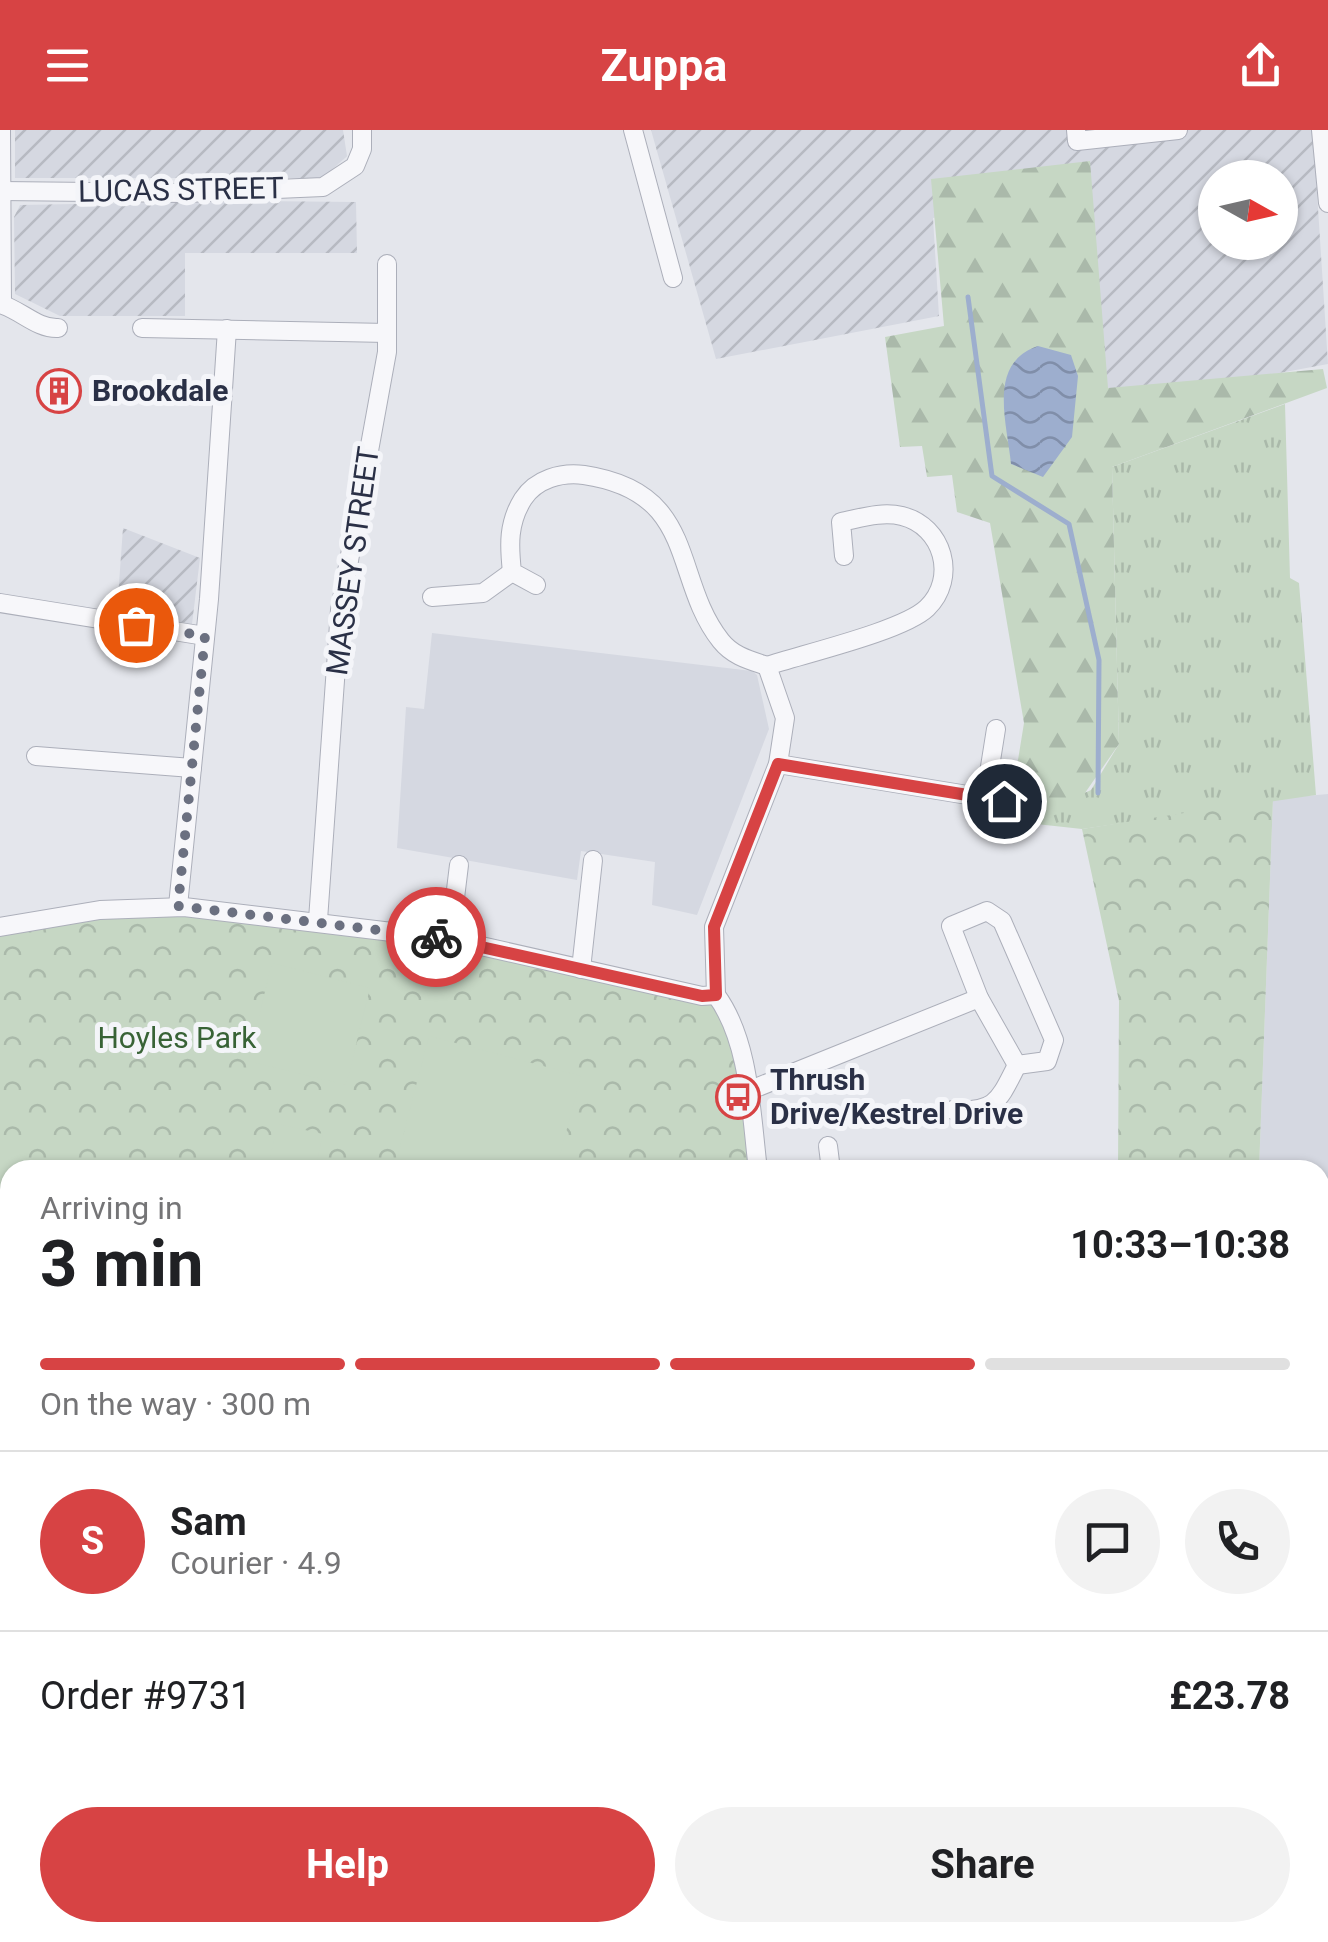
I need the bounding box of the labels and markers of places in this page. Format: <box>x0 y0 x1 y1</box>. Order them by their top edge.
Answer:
building icon: Brookdale <box>36 368 82 414</box>
place label: Brookdale <box>92 373 228 408</box>
pin <box>94 583 179 668</box>
pin <box>962 759 1047 844</box>
place label: Thrush Drive/Kestrel Drive <box>770 1062 1023 1131</box>
bus stop icon: Thrush Drive/Kestrel Drive <box>715 1074 761 1120</box>

